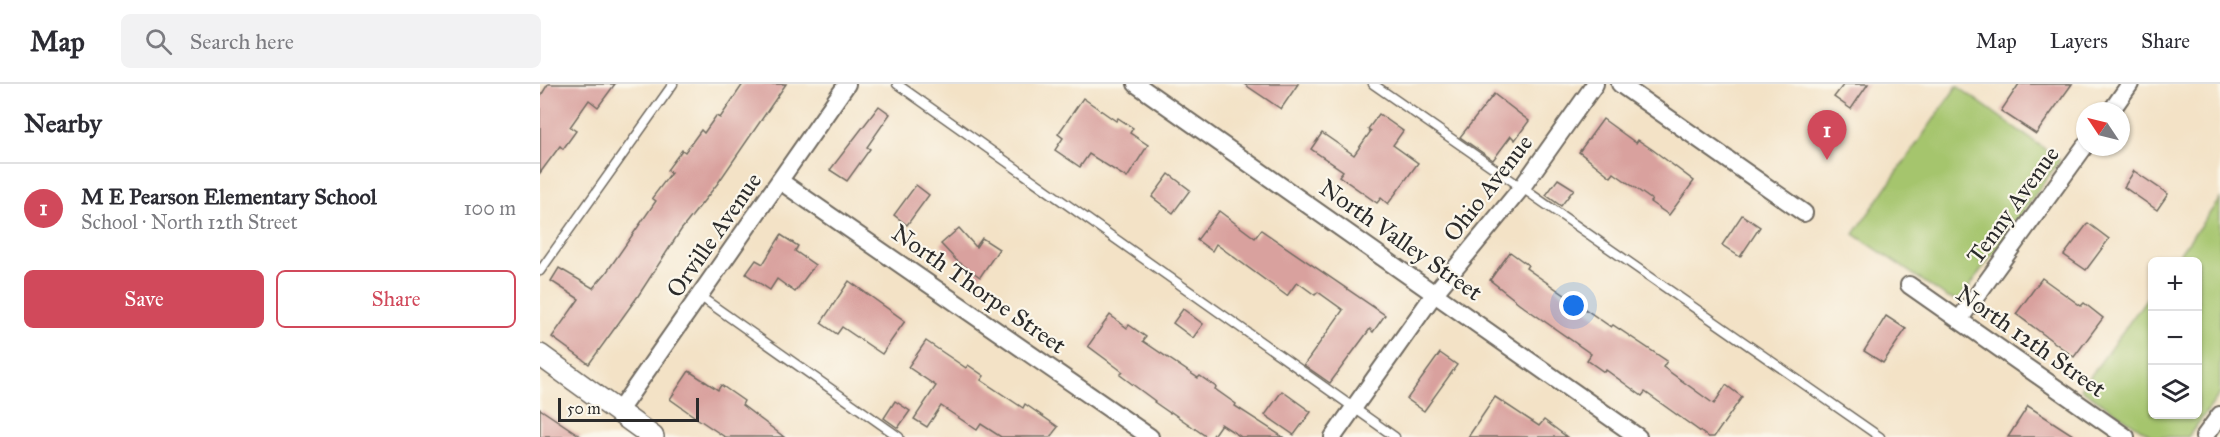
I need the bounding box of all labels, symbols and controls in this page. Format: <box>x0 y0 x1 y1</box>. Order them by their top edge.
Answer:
search box <box>121 14 541 68</box>
text: Map <box>30 24 85 59</box>
icon: search <box>142 25 175 58</box>
text: Search here <box>190 28 294 55</box>
text: Map <box>1976 28 2017 54</box>
text: Layers <box>2050 28 2108 54</box>
text: Share <box>2141 28 2190 54</box>
north arrow <box>2076 102 2130 156</box>
text: Nearby <box>24 107 102 139</box>
pin: 1 <box>1808 110 1846 160</box>
street label: Ohio Avenue <box>1437 129 1539 247</box>
street label: Tenny Avenue <box>1960 140 2066 270</box>
street label: Orville Avenue <box>660 167 768 303</box>
street label: North Valley Street <box>1314 173 1489 308</box>
text: M E Pearson Elementary School <box>81 183 377 210</box>
text: 1 <box>40 196 47 220</box>
text: 100 m <box>464 196 516 220</box>
text: School · North 12th Street <box>81 210 297 234</box>
street label: North Thorpe Street <box>886 218 1072 361</box>
map controls <box>2148 257 2202 419</box>
button: + <box>2148 257 2202 311</box>
button: Save <box>24 270 264 328</box>
button: Share <box>276 270 516 328</box>
street label: North 12th Street <box>1950 278 2112 404</box>
your location <box>1559 291 1588 320</box>
button: − <box>2148 311 2202 365</box>
button: layers <box>2148 365 2202 419</box>
scale bar <box>558 395 699 422</box>
text: 50 m <box>567 399 601 418</box>

